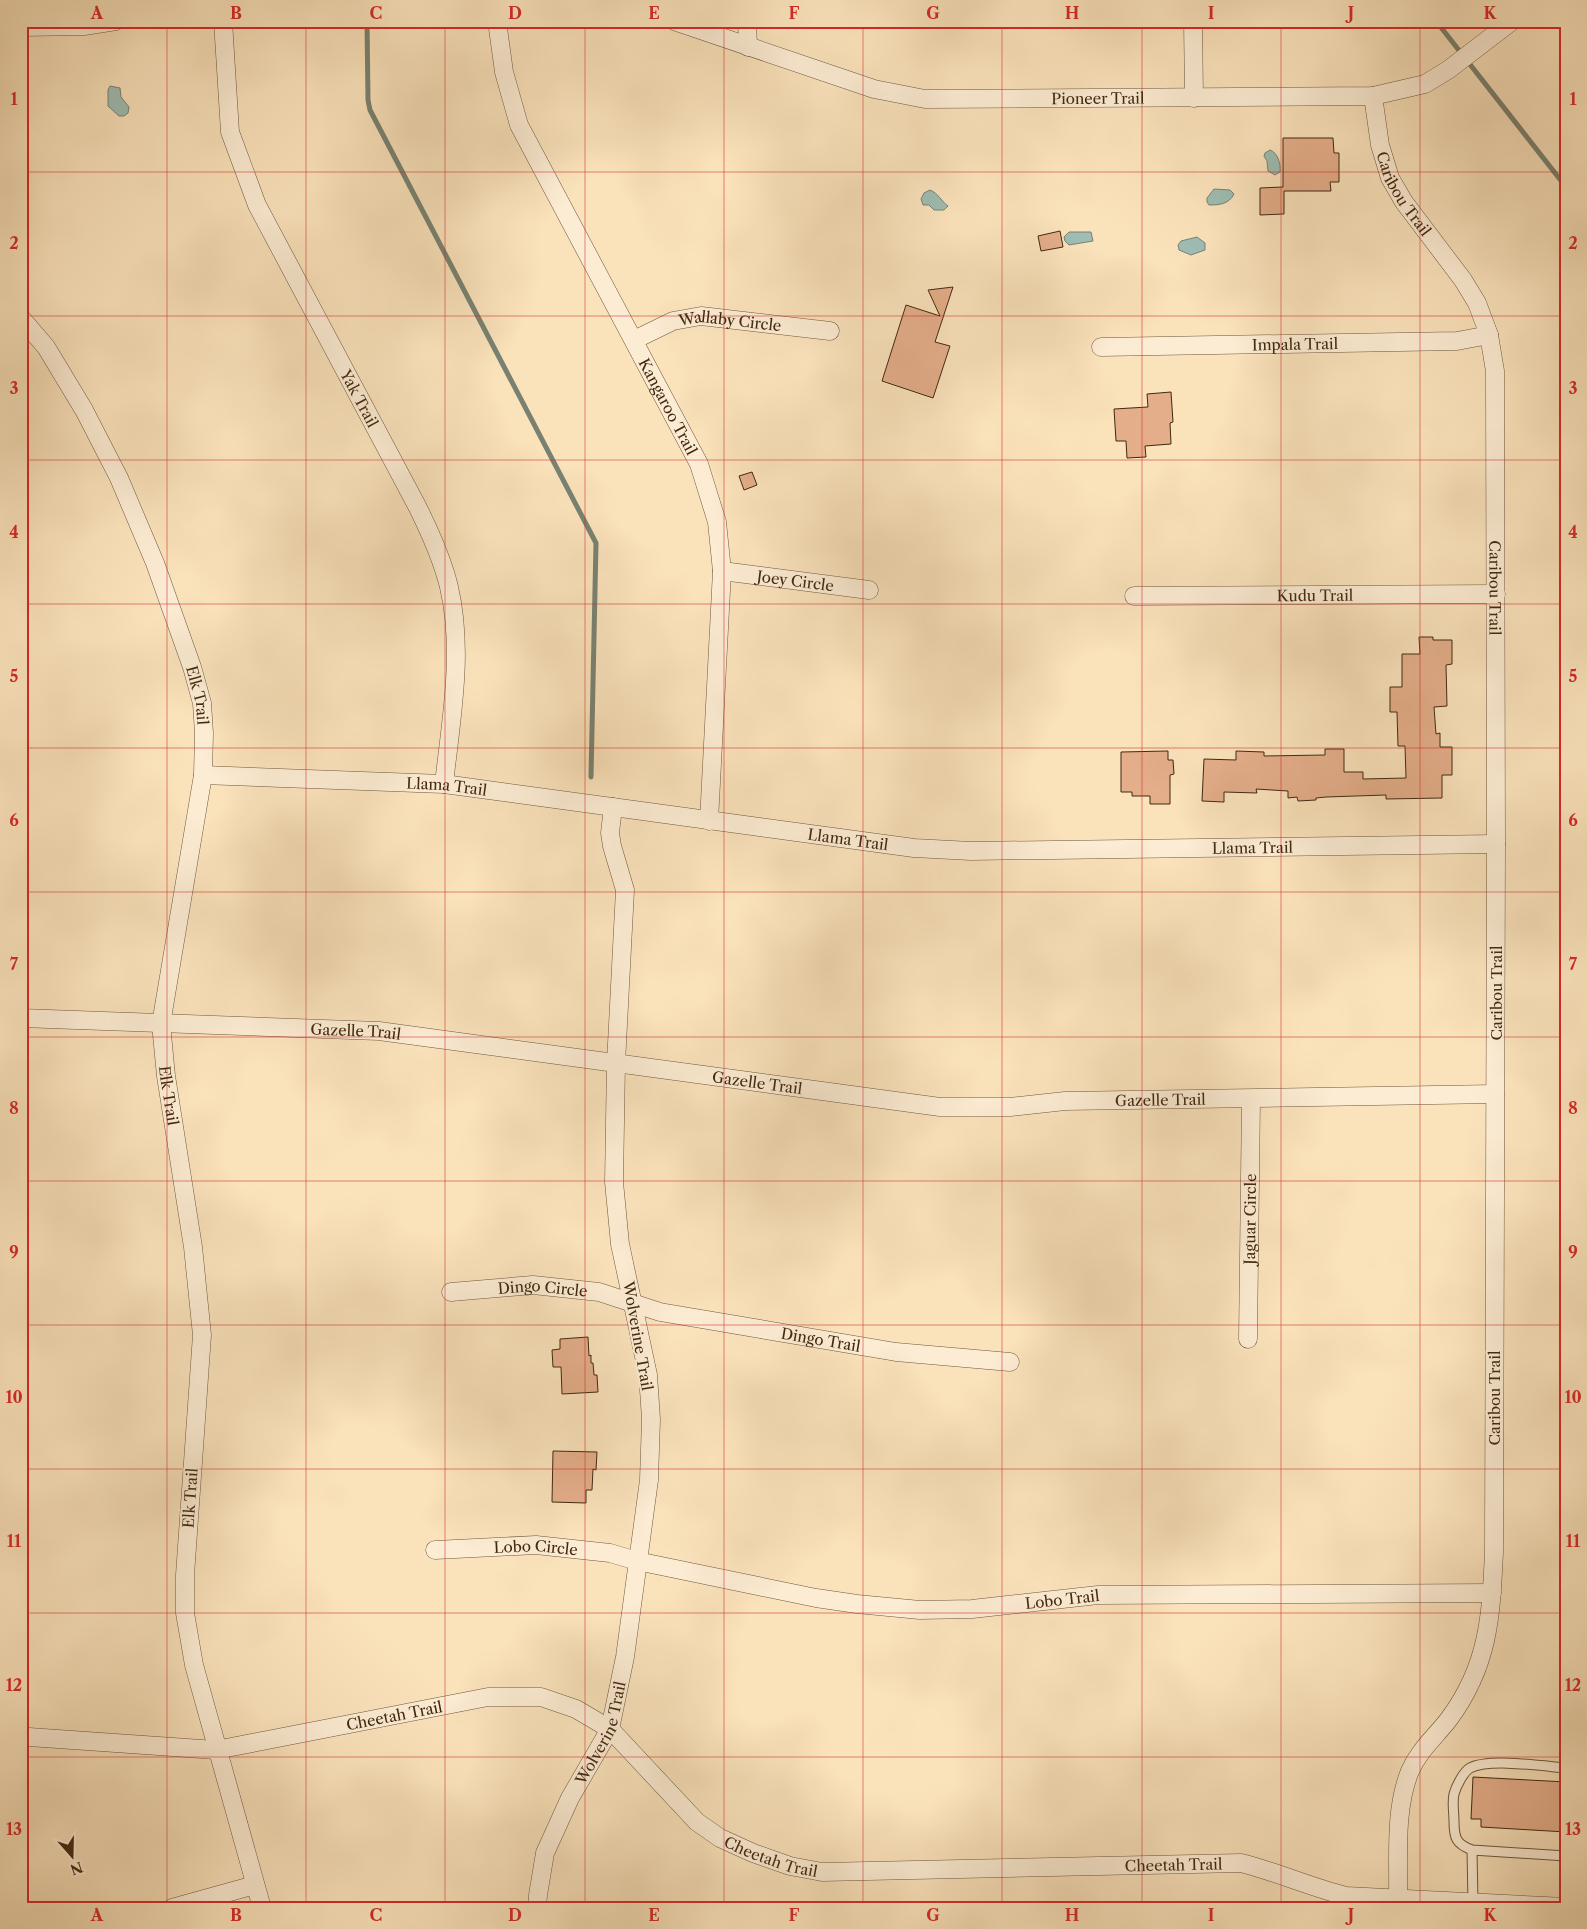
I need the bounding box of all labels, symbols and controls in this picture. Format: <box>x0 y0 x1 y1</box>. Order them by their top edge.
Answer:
text: A <box>90 3 104 23</box>
text: B <box>230 3 242 23</box>
text: C <box>370 3 382 23</box>
text: D <box>508 3 522 23</box>
text: E <box>648 3 660 23</box>
text: F <box>789 3 800 23</box>
text: G <box>926 3 940 23</box>
text: H <box>1065 3 1079 23</box>
text: I <box>1208 3 1215 23</box>
text: J <box>1345 3 1354 23</box>
text: K <box>1484 3 1498 23</box>
street label: Pioneer Trail <box>1051 88 1145 108</box>
text: 1 <box>10 89 18 109</box>
text: 1 <box>1569 89 1577 109</box>
street label: Caribou Trail <box>1373 149 1436 240</box>
text: 2 <box>9 233 19 253</box>
text: 2 <box>1568 233 1578 253</box>
street label: Wallaby Circle <box>676 307 782 335</box>
street label: Impala Trail <box>1252 333 1339 354</box>
street label: Kangaroo Trail <box>635 355 702 458</box>
street label: Yak Trail <box>336 365 383 431</box>
text: 3 <box>9 378 19 398</box>
text: 3 <box>1568 378 1578 398</box>
text: 4 <box>9 522 19 542</box>
text: 4 <box>1568 522 1578 542</box>
street label: Caribou Trail <box>1486 540 1505 636</box>
street label: Joey Circle <box>754 566 835 595</box>
street label: Kudu Trail <box>1277 585 1354 605</box>
street label: Elk Trail <box>183 663 213 726</box>
text: 5 <box>10 666 19 686</box>
text: 5 <box>1569 666 1578 686</box>
street label: Llama Trail <box>406 773 489 799</box>
text: 6 <box>9 810 19 830</box>
text: 6 <box>1568 810 1578 830</box>
street label: Llama Trail <box>807 824 890 854</box>
street label: Llama Trail <box>1212 837 1294 857</box>
street label: Caribou Trail <box>1487 945 1506 1040</box>
text: 7 <box>10 954 19 974</box>
text: 7 <box>1569 954 1578 974</box>
street label: Gazelle Trail <box>310 1019 403 1043</box>
street label: Elk Trail <box>156 1065 183 1127</box>
street label: Gazelle Trail <box>711 1067 804 1098</box>
street label: Gazelle Trail <box>1115 1089 1206 1110</box>
text: 8 <box>9 1098 19 1118</box>
text: 8 <box>1568 1098 1578 1118</box>
street label: Jaguar Circle <box>1239 1173 1260 1267</box>
text: 9 <box>9 1242 19 1262</box>
text: 9 <box>1568 1242 1578 1262</box>
street label: Dingo Circle <box>497 1275 589 1300</box>
street label: Wolverine Trail <box>619 1279 657 1393</box>
street label: Dingo Trail <box>780 1323 863 1355</box>
street label: Caribou Trail <box>1485 1350 1504 1445</box>
text: 10 <box>5 1387 23 1407</box>
text: 10 <box>1564 1387 1582 1407</box>
street label: Elk Trail <box>178 1467 202 1529</box>
text: 11 <box>7 1531 22 1551</box>
text: 11 <box>1566 1531 1581 1551</box>
street label: Lobo Circle <box>493 1535 579 1559</box>
street label: Lobo Trail <box>1024 1585 1101 1613</box>
text: 12 <box>6 1675 22 1695</box>
text: 12 <box>1565 1675 1581 1695</box>
street label: Wolverine Trail <box>570 1679 629 1788</box>
street label: Cheetah Trail <box>344 1697 444 1734</box>
text: 13 <box>6 1819 22 1839</box>
text: 13 <box>1565 1819 1581 1839</box>
north arrow <box>48 1832 98 1882</box>
street label: Cheetah Trail <box>721 1832 820 1881</box>
street label: Cheetah Trail <box>1125 1854 1223 1875</box>
text: N <box>68 1858 85 1879</box>
text: A <box>90 1905 104 1925</box>
text: B <box>230 1905 242 1925</box>
text: C <box>370 1905 382 1925</box>
text: D <box>508 1905 522 1925</box>
text: E <box>648 1905 660 1925</box>
text: F <box>789 1905 800 1925</box>
text: G <box>926 1905 940 1925</box>
text: H <box>1065 1905 1079 1925</box>
text: I <box>1208 1905 1215 1925</box>
text: J <box>1345 1905 1354 1925</box>
text: K <box>1484 1905 1498 1925</box>

